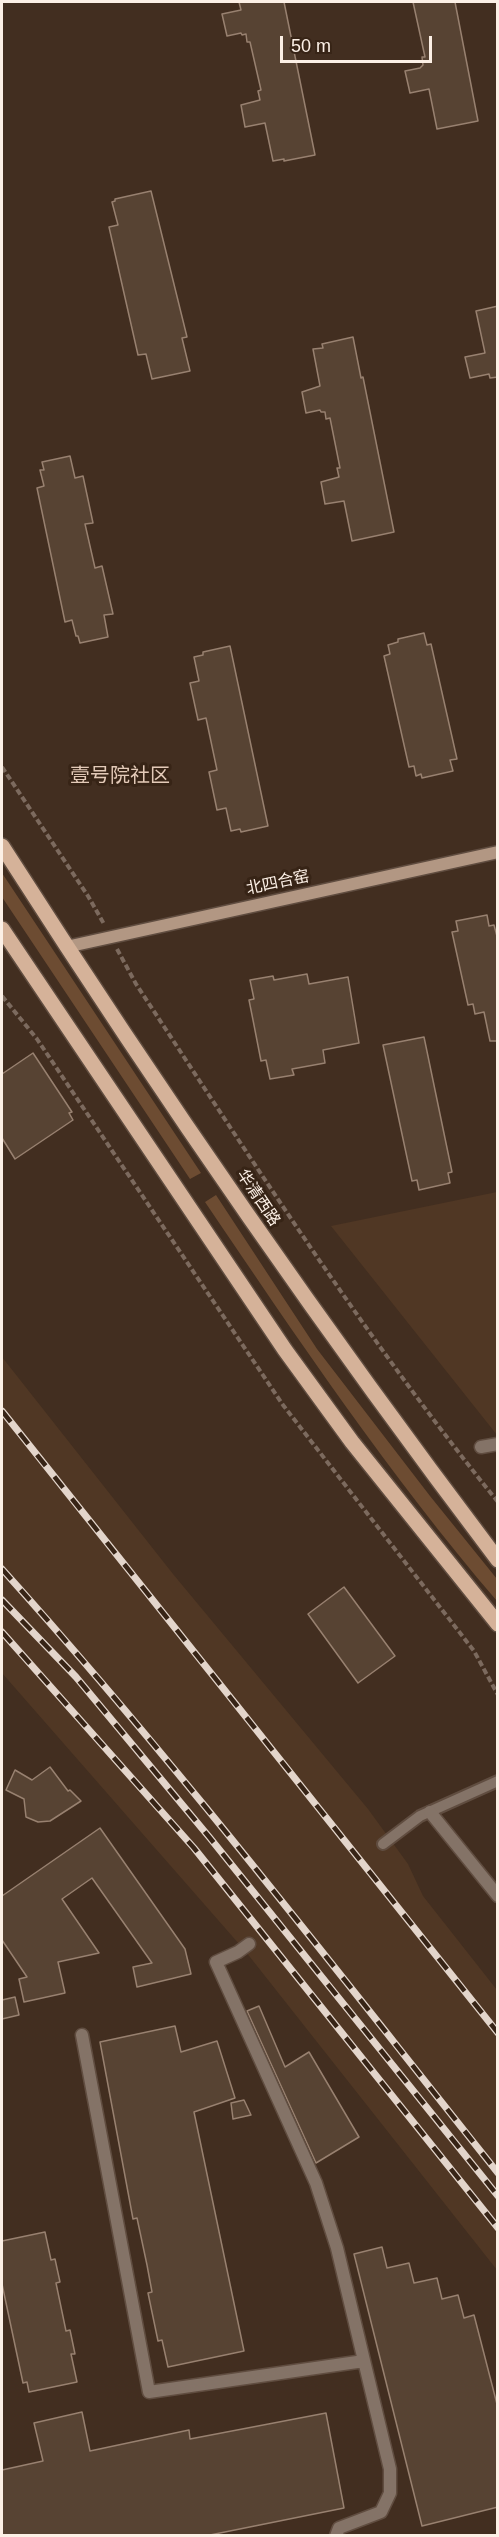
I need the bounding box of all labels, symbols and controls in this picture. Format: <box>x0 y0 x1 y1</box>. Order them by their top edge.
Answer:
scale bar <box>283 24 434 62</box>
text: 50 m <box>291 36 331 56</box>
district label: 壹号院社区 <box>70 764 170 788</box>
street label: 北四合窑 <box>245 867 311 899</box>
street label: 华清西路 <box>232 1166 284 1230</box>

